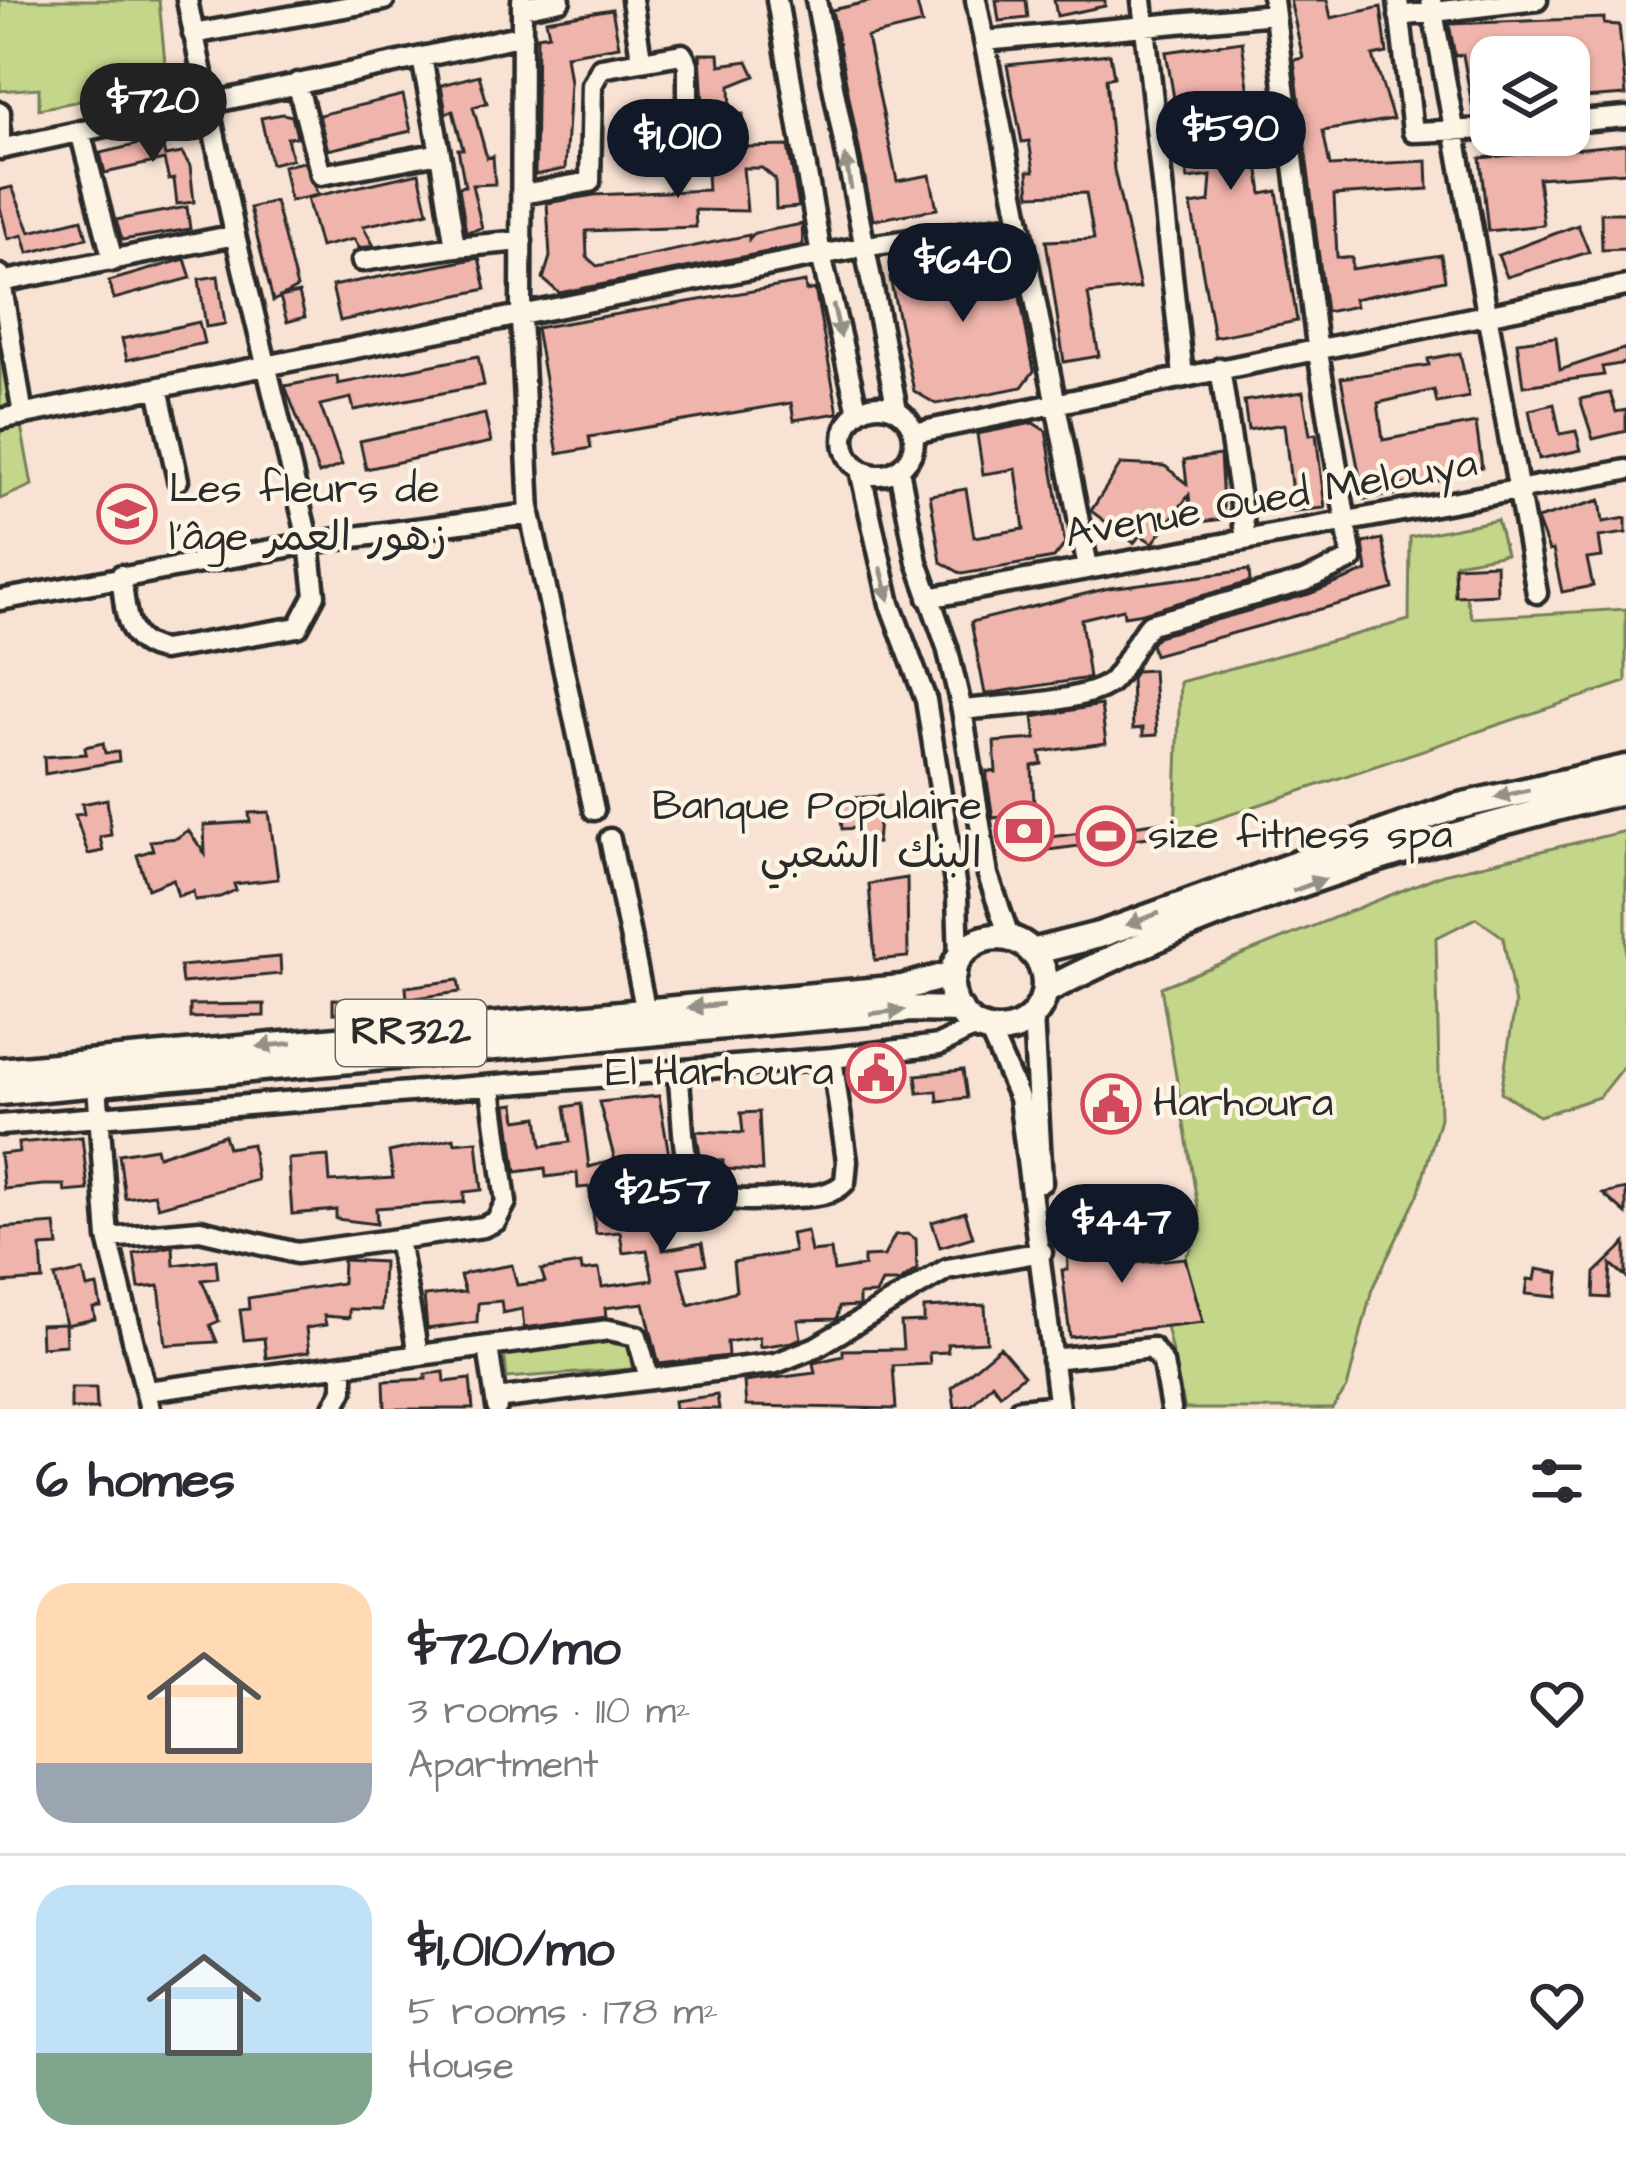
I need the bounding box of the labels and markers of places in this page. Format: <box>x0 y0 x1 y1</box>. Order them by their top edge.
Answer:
pin: $720 <box>82 63 224 165</box>
pin: $590 <box>1160 91 1302 193</box>
pin: $1,010 <box>580 99 776 201</box>
pin: $640 <box>892 223 1034 325</box>
place label: Les fleurs de l'âge زهور العمر <box>169 461 447 567</box>
school or university icon: Les fleurs de l'âge زهور العمر <box>96 483 158 545</box>
place label: Banque Populaire البنك الشعبي <box>652 778 982 889</box>
bank icon: Banque Populaire البنك الشعبي <box>993 800 1055 862</box>
sports icon: size fitness spa <box>1075 805 1137 867</box>
place label: size fitness spa <box>1148 807 1453 865</box>
public building icon: El Harhoura <box>845 1042 907 1104</box>
place label: El Harhoura <box>605 1044 834 1102</box>
public building icon: Harhoura <box>1080 1073 1142 1135</box>
place label: Harhoura <box>1153 1075 1333 1133</box>
pin: $257 <box>592 1154 734 1256</box>
pin: $447 <box>1051 1184 1193 1286</box>

